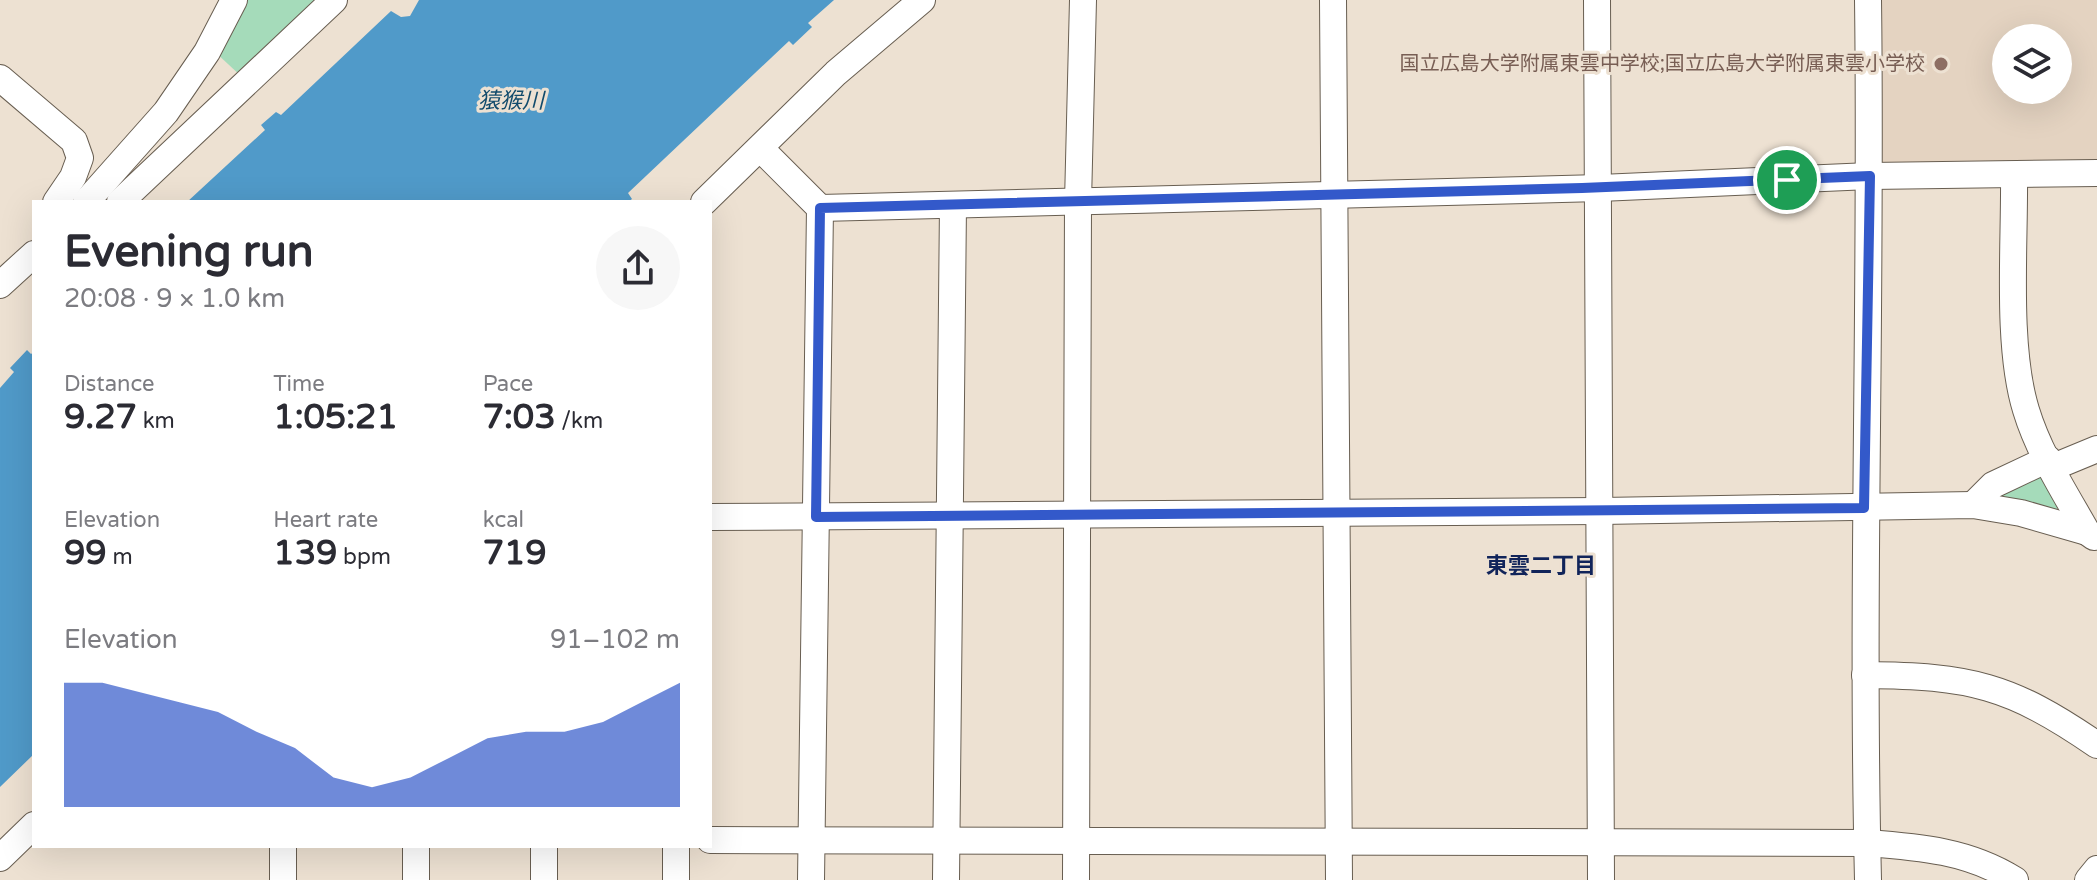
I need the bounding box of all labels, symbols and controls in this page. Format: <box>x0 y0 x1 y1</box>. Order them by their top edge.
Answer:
map controls <box>1992 24 2072 104</box>
button: layers <box>1992 24 2072 104</box>
place label: 国立広島大学附属東雲中学校;国立広島大学附属東雲小学校 <box>1400 52 1925 76</box>
marker: 国立広島大学附属東雲中学校;国立広島大学附属東雲小学校 <box>1932 55 1950 73</box>
water label: 猿猴川 <box>478 88 546 114</box>
pin <box>1753 146 1821 214</box>
icon: arrive <box>1765 158 1809 202</box>
text: Evening run <box>64 226 313 279</box>
button: share <box>596 226 680 310</box>
text: 20:08 · 9 × 1.0 km <box>64 283 285 314</box>
text: Distance <box>64 371 155 397</box>
text: Time <box>273 371 325 397</box>
text: Pace <box>483 371 533 397</box>
text: 9.27 <box>64 397 137 438</box>
text: 1:05:21 <box>273 397 398 438</box>
text: 7:03 <box>483 397 556 438</box>
text: km <box>137 408 175 434</box>
text: /km <box>556 408 603 434</box>
text: Elevation <box>64 507 160 533</box>
text: Heart rate <box>273 507 378 533</box>
text: kcal <box>483 507 524 533</box>
text: 99 <box>64 533 107 574</box>
text: 139 <box>273 533 337 574</box>
text: 719 <box>483 533 547 574</box>
text: m <box>107 544 133 570</box>
text: bpm <box>337 544 391 570</box>
district label: 東雲二丁目 <box>1486 553 1596 579</box>
text: Elevation <box>64 624 178 655</box>
text: 91–102 m <box>550 624 680 655</box>

